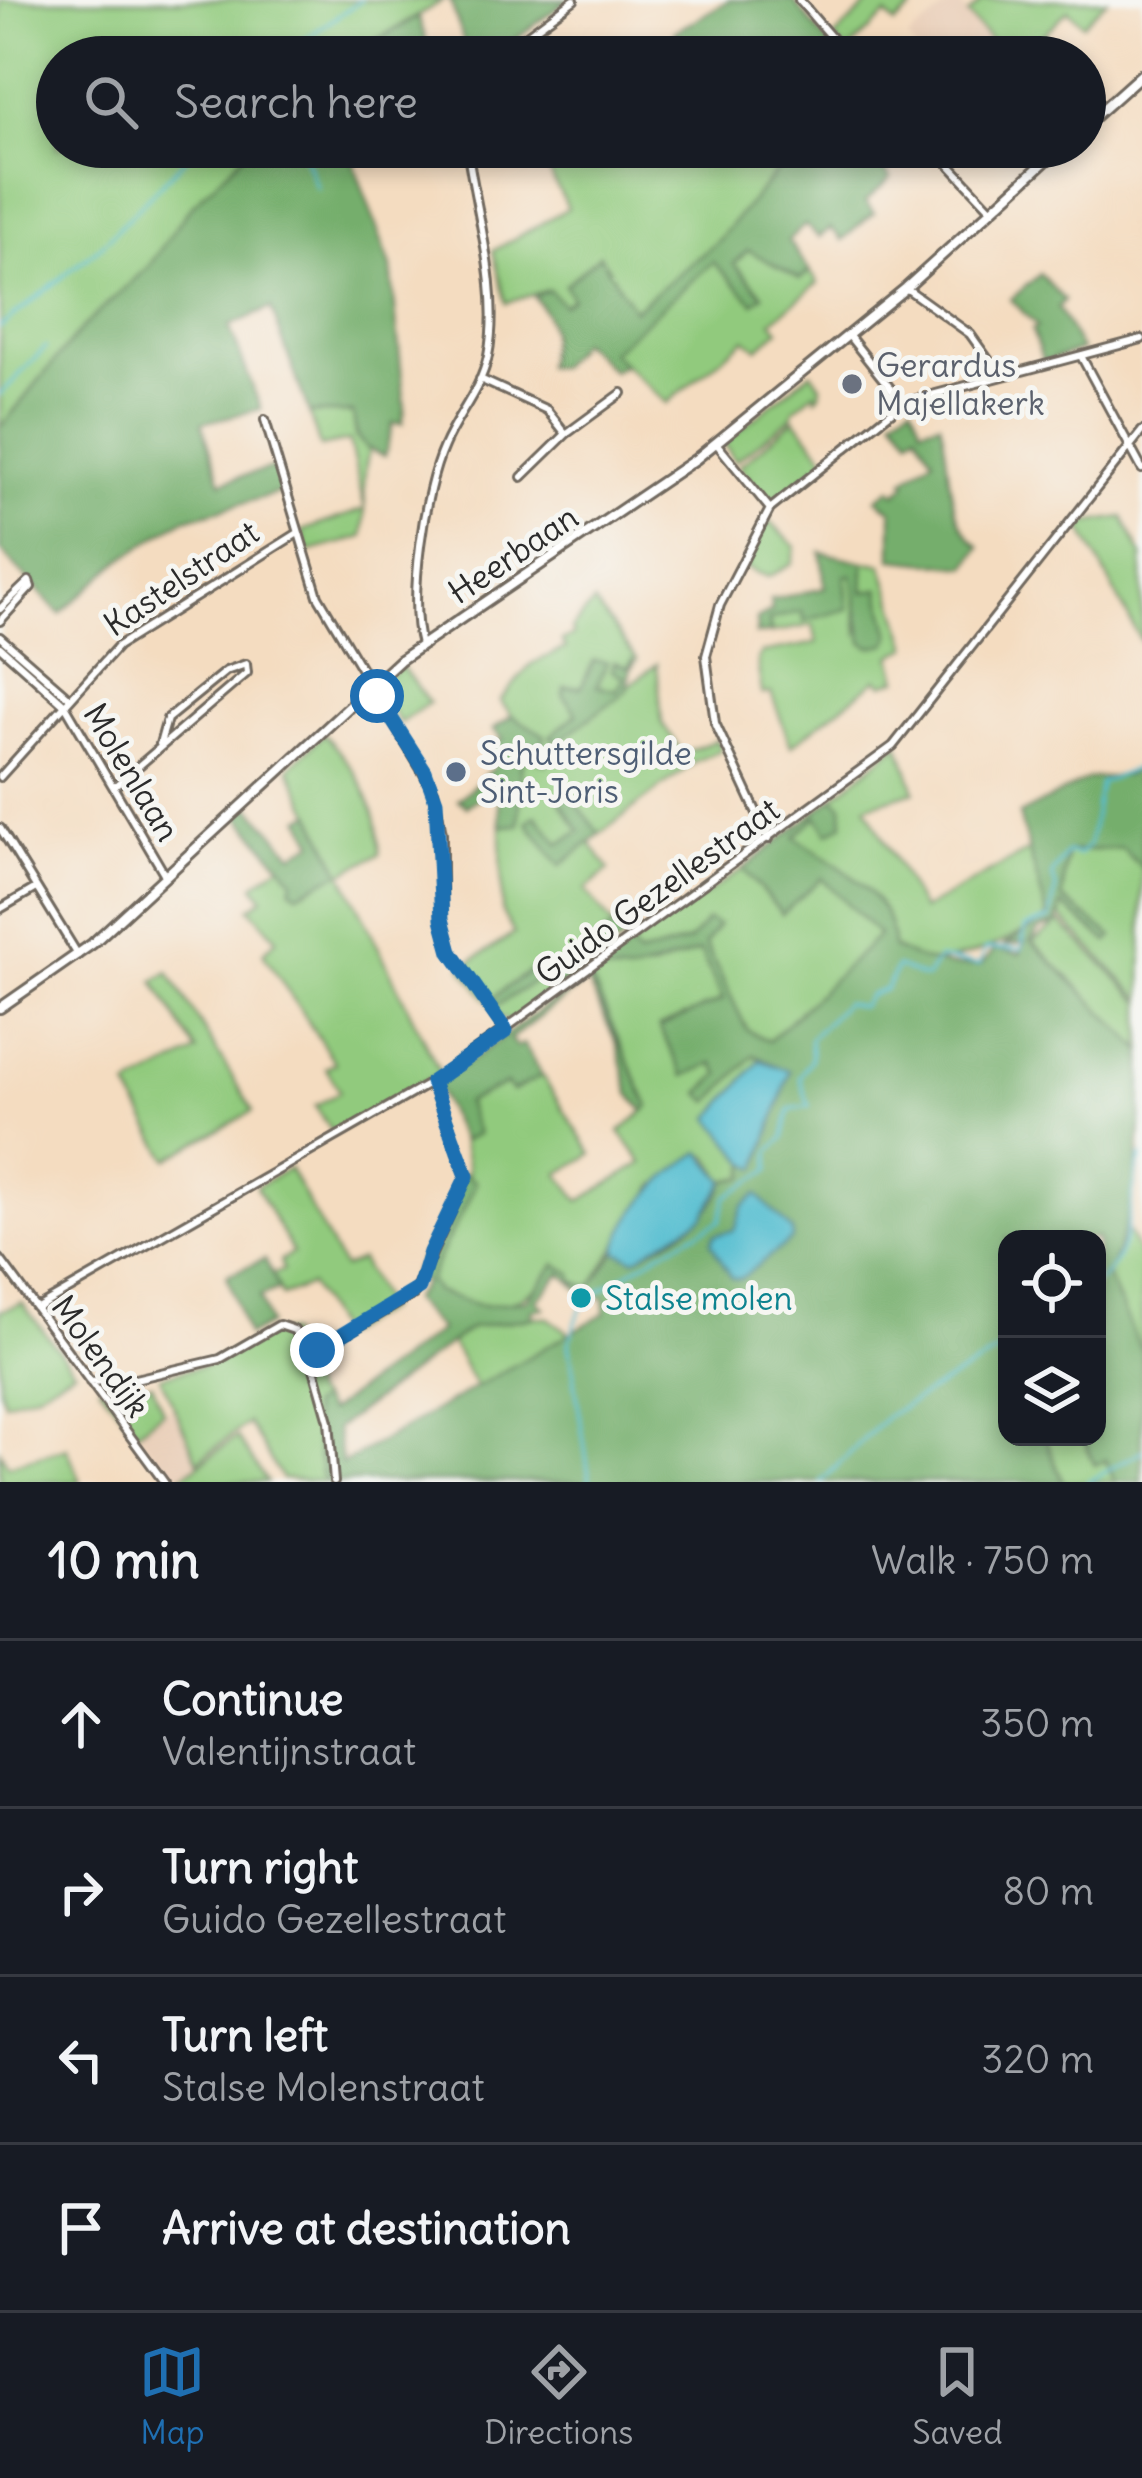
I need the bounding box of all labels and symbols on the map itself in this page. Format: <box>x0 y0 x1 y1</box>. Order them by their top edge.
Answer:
place label: Gerardus Majellakerk <box>876 344 1045 424</box>
marker: Gerardus Majellakerk <box>839 371 865 397</box>
street label: Heerbaan <box>440 495 586 613</box>
street label: Kastelstraat <box>96 511 266 645</box>
route start <box>350 669 404 723</box>
street label: Molenlaan <box>74 695 190 849</box>
place label: Schuttersgilde Sint-Joris <box>480 732 692 812</box>
marker: Schuttersgilde Sint-Joris <box>443 759 469 785</box>
street label: Guido Gezellestraat <box>527 788 787 994</box>
place label: Stalse molen <box>605 1277 793 1319</box>
marker: Stalse molen <box>568 1285 594 1311</box>
street label: Molendijk <box>43 1287 159 1425</box>
route end <box>290 1323 344 1377</box>

